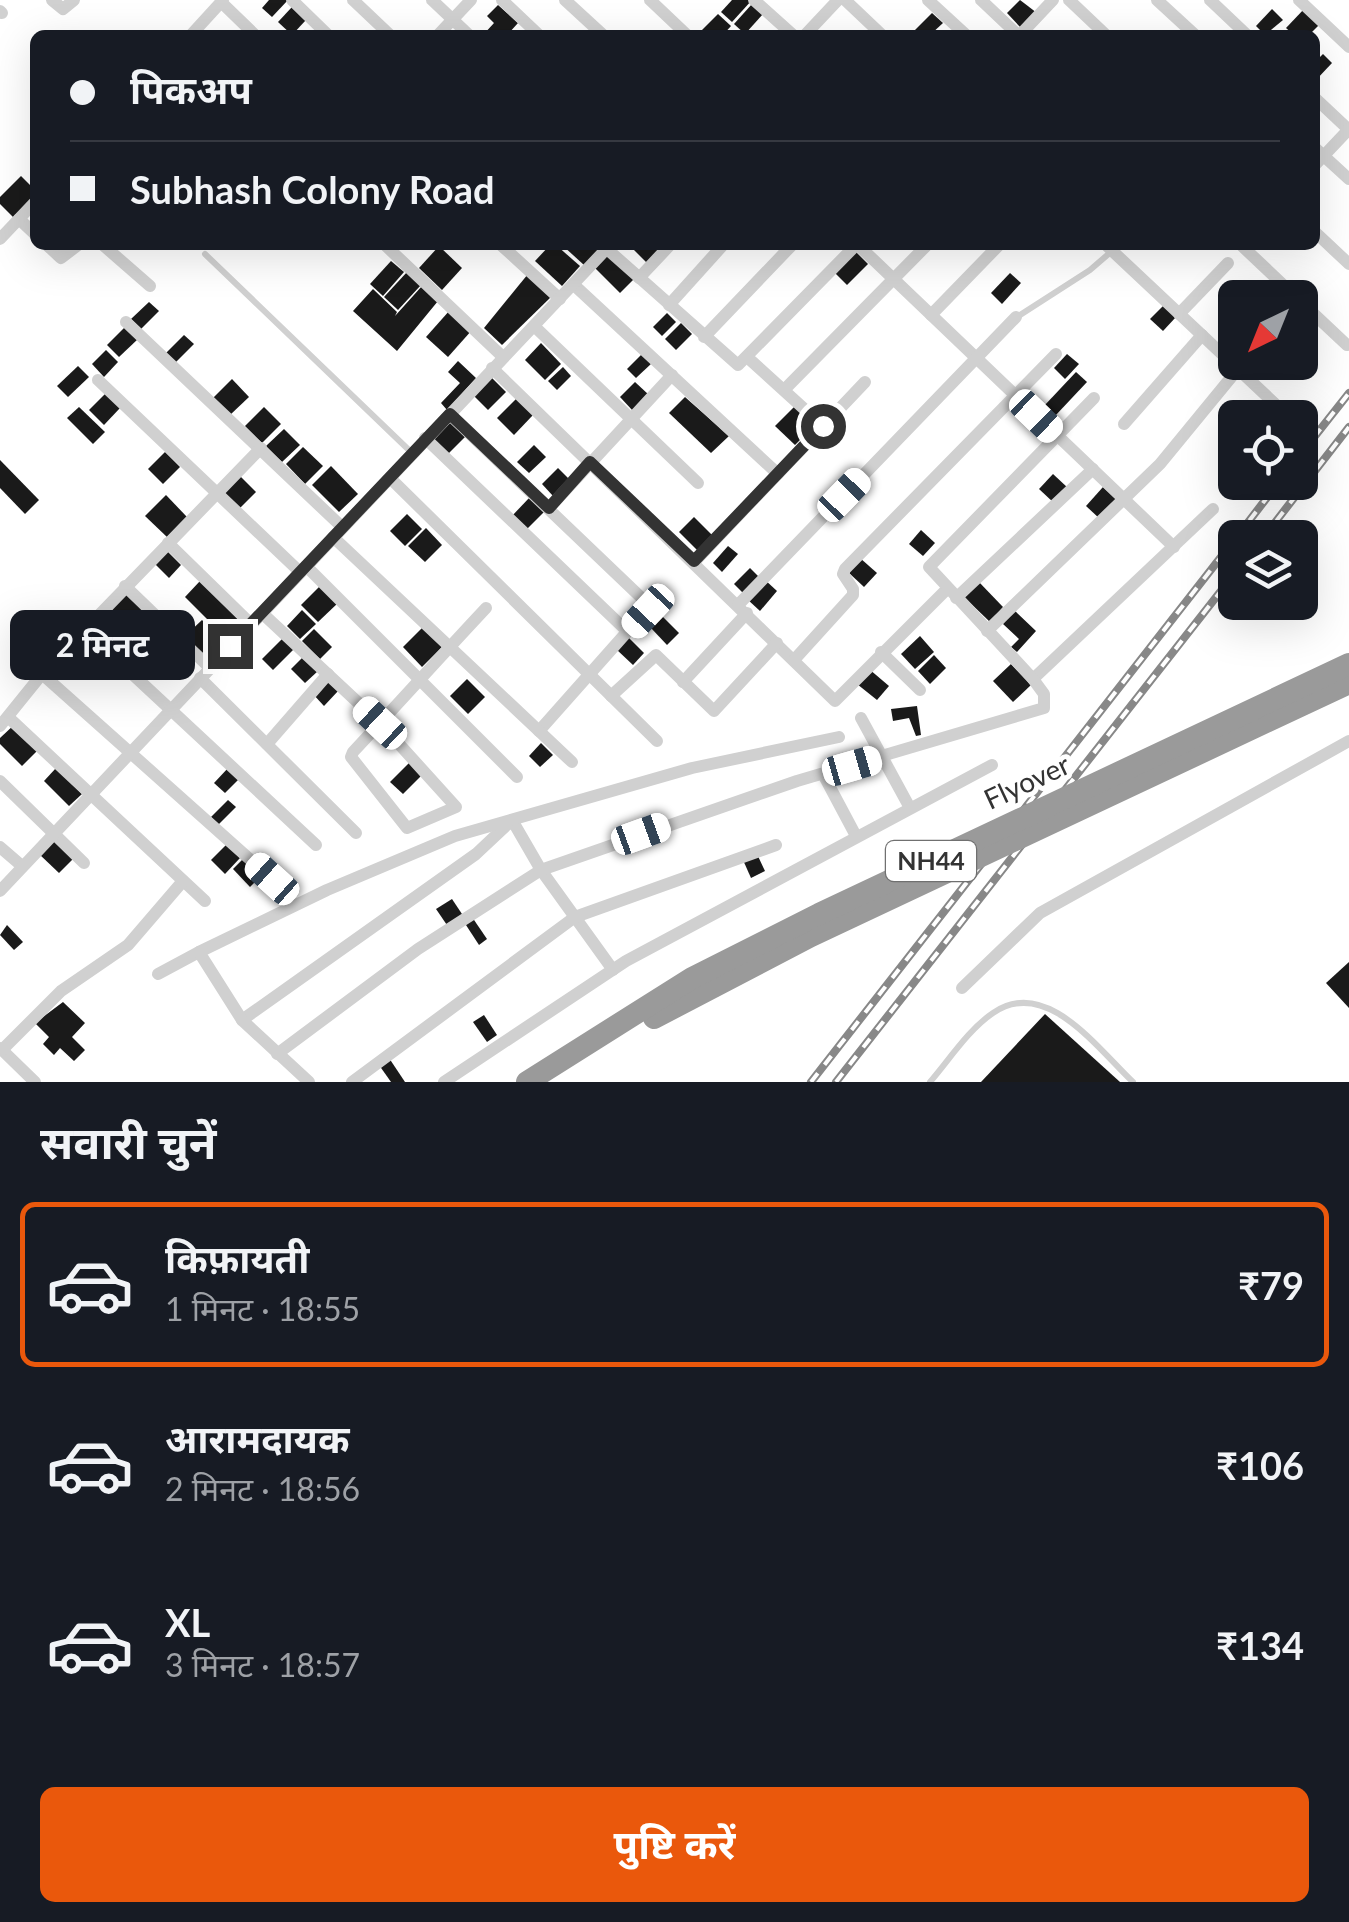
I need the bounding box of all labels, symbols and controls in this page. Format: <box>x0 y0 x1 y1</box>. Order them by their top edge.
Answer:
text: पिकअप <box>130 66 252 112</box>
text: Subhash Colony Road <box>130 166 495 212</box>
north arrow <box>1218 280 1318 380</box>
map controls <box>1218 280 1318 620</box>
car <box>1004 384 1068 448</box>
button: locate <box>1218 400 1318 500</box>
route start <box>801 404 846 449</box>
car <box>812 463 876 527</box>
button: layers <box>1218 520 1318 620</box>
car <box>617 579 679 643</box>
callout: 2 मिनट <box>10 611 195 681</box>
route end <box>208 624 253 669</box>
text: 2 मिनट <box>56 625 149 664</box>
car <box>348 692 412 754</box>
car <box>819 743 885 789</box>
street label: Flyover <box>978 747 1075 816</box>
car <box>608 810 674 858</box>
road number: NH44 <box>886 841 976 881</box>
car <box>240 848 304 910</box>
text: सवारी चुनें <box>40 1115 217 1169</box>
text: किफ़ायती <box>165 1235 309 1281</box>
icon: car <box>45 1240 135 1330</box>
text: ₹79 <box>1238 1262 1304 1308</box>
text: 1 मिनट · 18:55 <box>165 1289 360 1328</box>
text: आरामदायक <box>165 1415 349 1461</box>
icon: car <box>45 1420 135 1510</box>
text: ₹106 <box>1216 1442 1304 1488</box>
text: 2 मिनट · 18:56 <box>165 1469 360 1508</box>
text: XL <box>165 1599 210 1645</box>
icon: car <box>45 1600 135 1690</box>
text: ₹134 <box>1216 1622 1304 1668</box>
text: 3 मिनट · 18:57 <box>165 1645 360 1684</box>
button: पुष्टि करें <box>40 1787 1309 1902</box>

